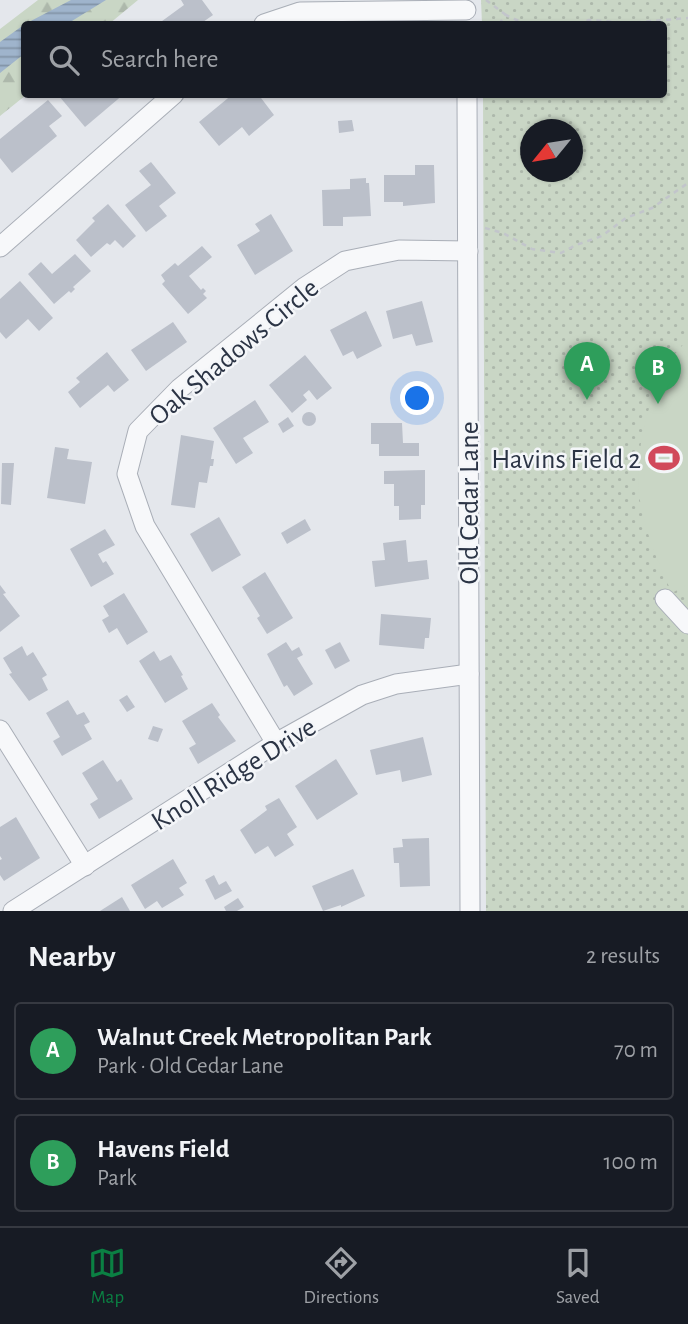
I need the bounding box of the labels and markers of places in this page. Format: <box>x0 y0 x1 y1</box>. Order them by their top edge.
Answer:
pin: A <box>564 342 610 400</box>
pin: B <box>635 346 681 404</box>
sports icon: Havins Field 2 <box>647 441 681 475</box>
place label: Havins Field 2 <box>491 446 641 474</box>

